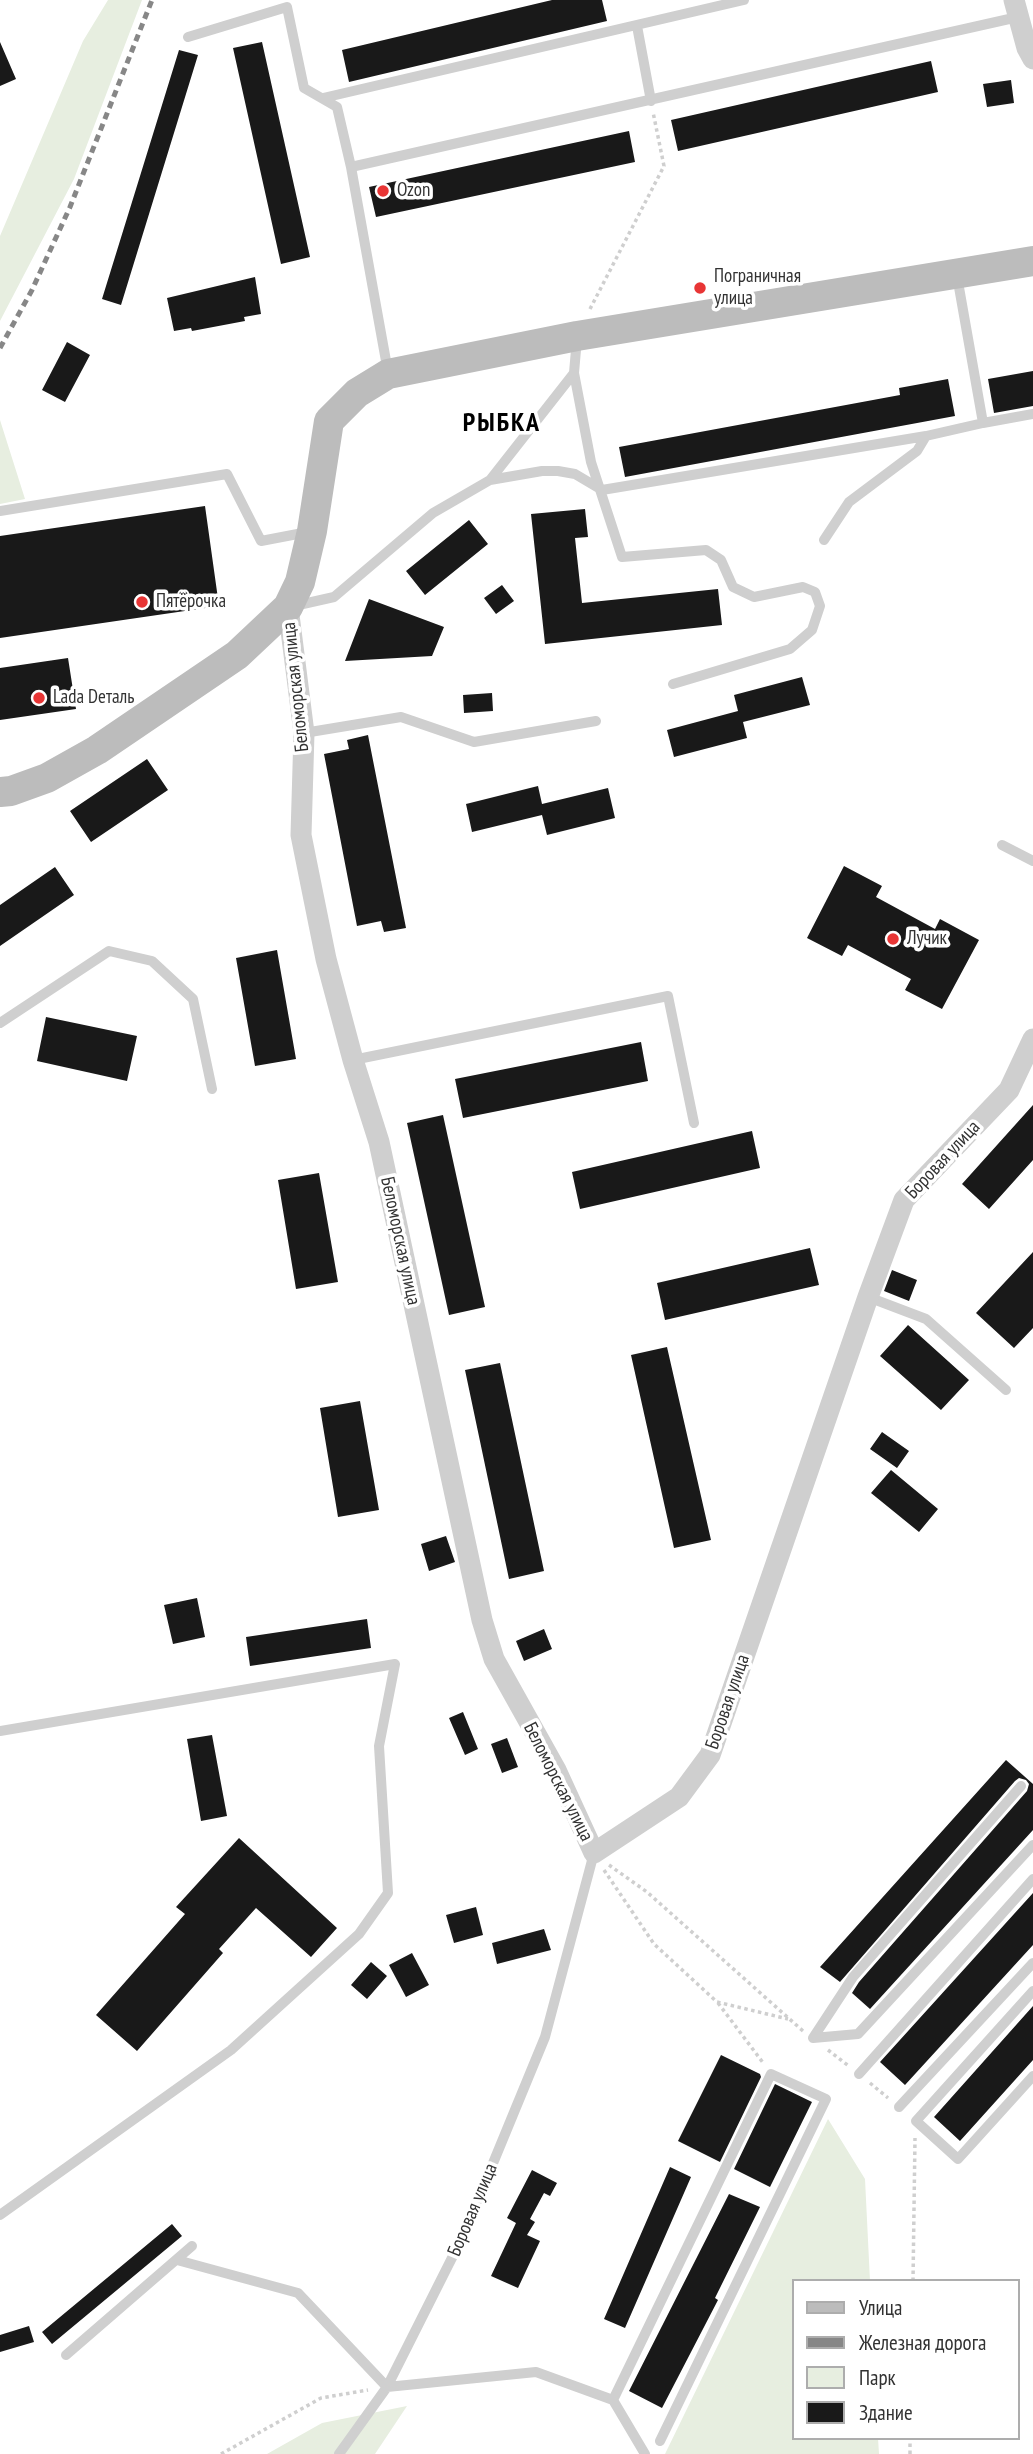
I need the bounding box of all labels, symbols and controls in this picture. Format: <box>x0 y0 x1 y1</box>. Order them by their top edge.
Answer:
place label: Ozon <box>397 180 430 202</box>
marker: Ozon <box>375 183 391 199</box>
place label: Пограничная улица <box>714 266 801 310</box>
marker: Пограничная улица <box>692 280 708 296</box>
district label: РЫБКА <box>463 408 541 440</box>
place label: Пятёрочка <box>156 591 226 613</box>
marker: Пятёрочка <box>134 594 150 610</box>
street label: Беломорская улица <box>278 621 314 753</box>
place label: Lada Dеталь <box>53 687 134 709</box>
marker: Lada Dеталь <box>31 690 47 706</box>
place label: Лучик <box>907 928 947 950</box>
marker: Лучик <box>885 931 901 947</box>
street label: Боровая улица <box>901 1116 985 1204</box>
street label: Беломорская улица <box>375 1175 425 1307</box>
street label: Боровая улица <box>701 1652 755 1752</box>
street label: Беломорская улица <box>518 1719 598 1845</box>
street label: Боровая улица <box>443 2160 503 2260</box>
legend <box>792 2279 1019 2440</box>
text: Улица <box>859 2294 902 2321</box>
text: Железная дорога <box>859 2329 986 2356</box>
text: Парк <box>859 2364 896 2391</box>
text: Здание <box>859 2399 913 2426</box>

